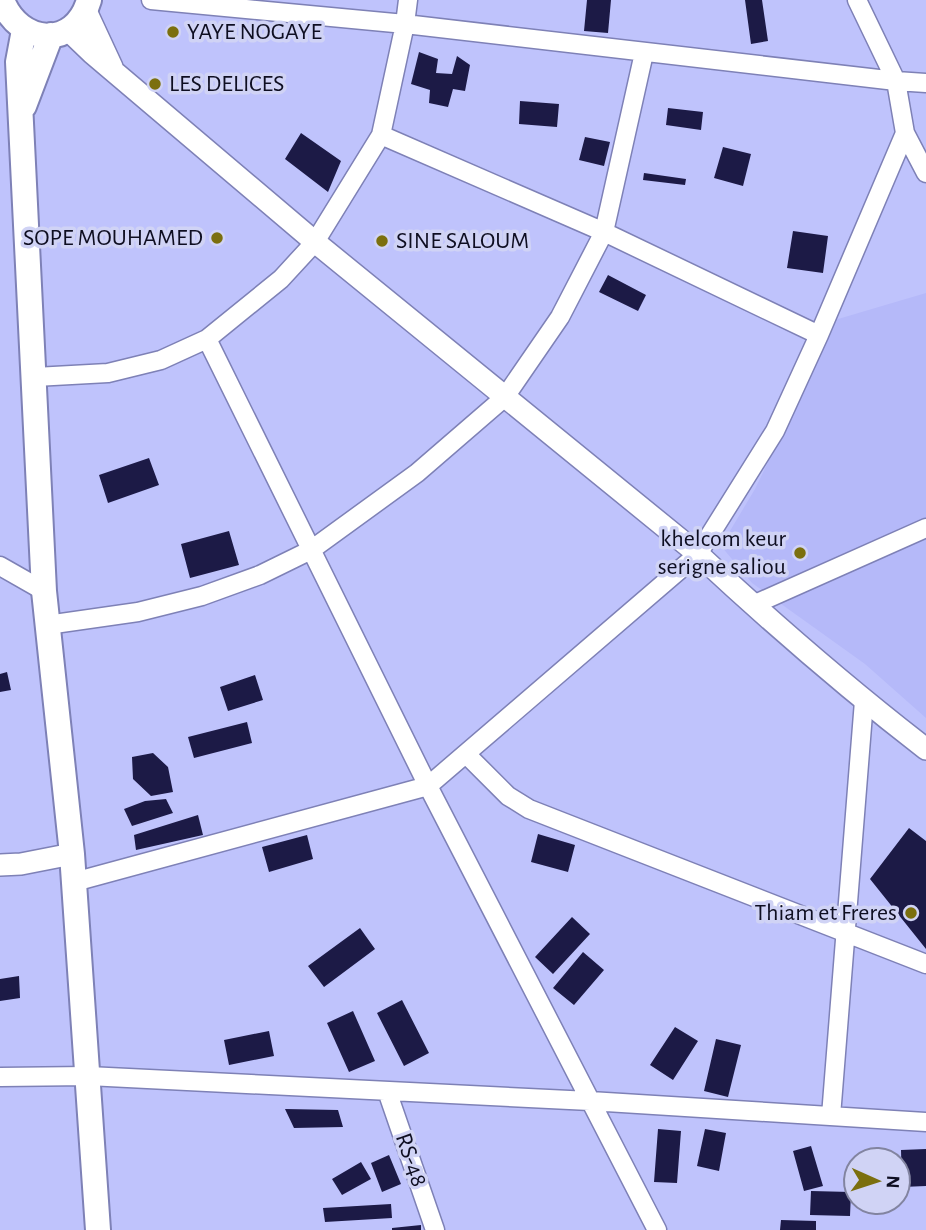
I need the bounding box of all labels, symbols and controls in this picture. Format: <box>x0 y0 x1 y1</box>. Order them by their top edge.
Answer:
place label: YAYE NOGAYE <box>187 20 322 44</box>
marker: YAYE NOGAYE <box>165 24 181 40</box>
place label: LES DELICES <box>169 72 284 96</box>
marker: LES DELICES <box>147 76 163 92</box>
place label: SOPE MOUHAMED <box>23 226 203 250</box>
place label: SINE SALOUM <box>396 229 529 253</box>
marker: SOPE MOUHAMED <box>209 230 225 246</box>
marker: SINE SALOUM <box>374 233 390 249</box>
place label: khelcom keur serigne saliou <box>658 527 786 579</box>
marker: khelcom keur serigne saliou <box>792 545 808 561</box>
place label: Thiam et Freres <box>755 901 897 925</box>
marker: Thiam et Freres <box>903 905 919 921</box>
street label: RS-48 <box>391 1130 431 1190</box>
north arrow <box>842 1146 912 1216</box>
text: N <box>883 1175 902 1189</box>

